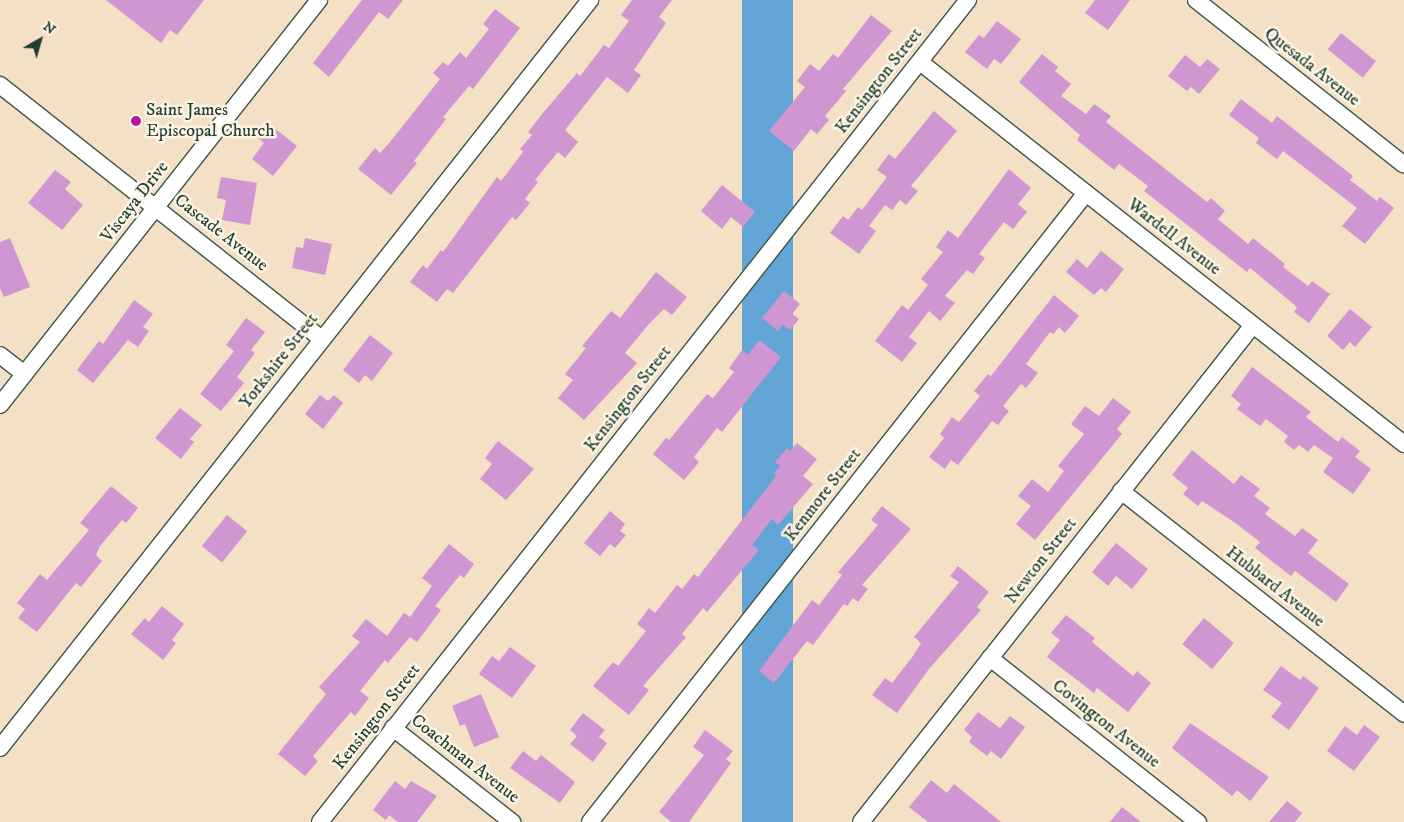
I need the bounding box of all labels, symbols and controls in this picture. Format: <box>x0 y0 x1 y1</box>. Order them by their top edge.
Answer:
north arrow <box>15 15 65 65</box>
text: N <box>39 18 59 39</box>
street label: Quesada Avenue <box>1260 23 1364 111</box>
street label: Kensington Street <box>831 24 927 138</box>
place label: Saint James Episcopal Church <box>146 100 275 142</box>
marker: Saint James Episcopal Church <box>130 115 142 127</box>
street label: Viscaya Drive <box>97 157 173 247</box>
street label: Cascade Avenue <box>170 190 272 276</box>
street label: Wardell Avenue <box>1123 194 1225 280</box>
street label: Yorkshire Street <box>235 309 323 413</box>
street label: Kensington Street <box>580 342 676 456</box>
street label: Kenmore Street <box>780 444 866 546</box>
street label: Newton Street <box>1001 513 1081 609</box>
street label: Hubbard Avenue <box>1221 542 1329 632</box>
street label: Kensington Street <box>329 660 425 774</box>
street label: Covington Avenue <box>1048 675 1164 773</box>
street label: Coachman Avenue <box>406 710 524 808</box>

